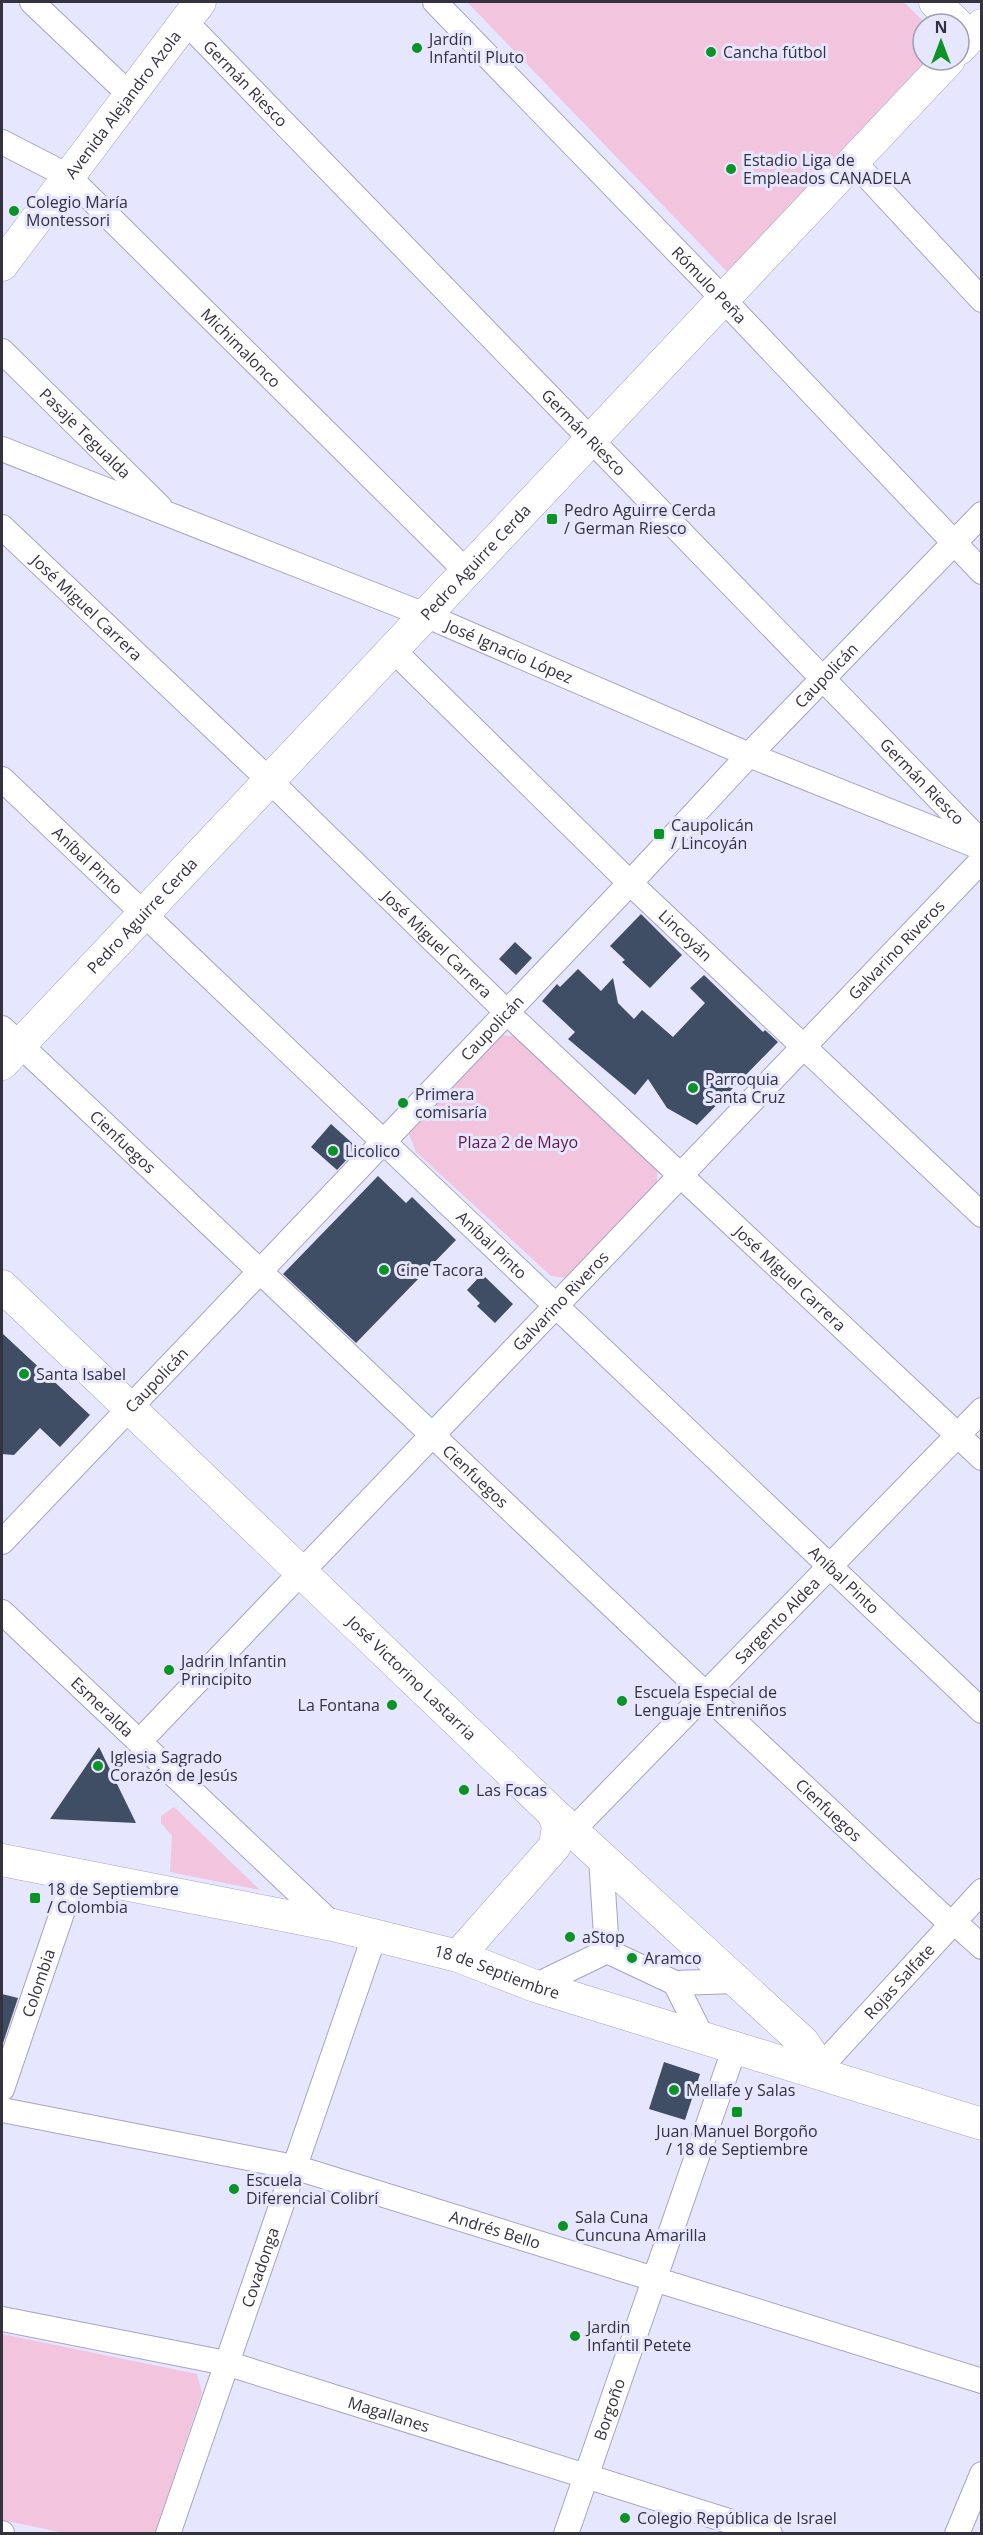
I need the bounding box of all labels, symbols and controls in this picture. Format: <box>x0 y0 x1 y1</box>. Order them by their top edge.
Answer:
north arrow <box>911 12 971 72</box>
text: N <box>934 16 948 38</box>
street label: Avenida Alejandro Azola <box>60 26 186 183</box>
place label: Jardín Infantil Pluto <box>427 28 524 68</box>
street label: Germán Riesco <box>198 35 293 132</box>
marker: Jardín Infantil Pluto <box>410 41 424 55</box>
place label: Cancha fútbol <box>723 41 827 63</box>
marker: Cancha fútbol <box>704 45 718 59</box>
place label: Estadio Liga de Empleados CANADELA <box>743 149 912 189</box>
marker: Estadio Liga de Empleados CANADELA <box>724 162 738 176</box>
place label: Colegio María Montessori <box>26 191 128 231</box>
marker: Colegio María Montessori <box>7 204 21 218</box>
street label: Rómulo Peña <box>667 241 752 328</box>
street label: Michimalonco <box>196 303 286 392</box>
street label: Pasaje Tegualda <box>35 383 136 483</box>
street label: Germán Riesco <box>537 384 631 480</box>
street label: Pedro Aguirre Cerda <box>415 499 536 625</box>
place label: Pedro Aguirre Cerda / German Riesco <box>564 499 716 539</box>
marker: Pedro Aguirre Cerda / German Riesco <box>545 512 559 526</box>
street label: José Miguel Carrera <box>25 548 147 665</box>
street label: José Ignacio López <box>440 613 576 688</box>
street label: Caupolicán <box>789 638 863 713</box>
street label: Germán Riesco <box>875 733 969 829</box>
place label: Caupolicán / Lincoyán <box>671 814 754 854</box>
street label: Aníbal Pinto <box>47 821 128 899</box>
marker: Caupolicán / Lincoyán <box>652 827 666 841</box>
street label: Pedro Aguirre Cerda <box>82 853 202 978</box>
street label: José Miguel Carrera <box>376 884 497 1003</box>
street label: Galvarino Riveros <box>843 895 949 1004</box>
street label: Lincoyán <box>654 905 717 966</box>
street label: Caupolicán <box>455 990 528 1066</box>
place label: Parroquia Santa Cruz <box>705 1068 785 1108</box>
marker: Parroquia Santa Cruz <box>686 1081 700 1095</box>
place label: Primera comisaría <box>415 1083 487 1123</box>
marker: Primera comisaría <box>396 1096 410 1110</box>
street label: Cienfuegos <box>85 1105 161 1178</box>
park label: Plaza 2 de Mayo <box>458 1131 578 1153</box>
place label: Licolico <box>345 1140 400 1162</box>
marker: Licolico <box>326 1144 340 1158</box>
street label: Aníbal Pinto <box>452 1206 532 1284</box>
street label: José Miguel Carrera <box>728 1219 851 1336</box>
street label: Galvarino Riveros <box>507 1246 613 1356</box>
place label: Cine Tacora <box>396 1259 484 1281</box>
marker: Cine Tacora <box>377 1263 391 1277</box>
street label: Caupolicán <box>120 1342 193 1417</box>
place label: Santa Isabel <box>36 1363 126 1385</box>
marker: Santa Isabel <box>17 1367 31 1381</box>
street label: Cienfuegos <box>438 1440 513 1513</box>
street label: Aníbal Pinto <box>804 1541 884 1619</box>
street label: Sargento Aldea <box>730 1572 824 1669</box>
street label: José Victorino Lastarria <box>341 1609 481 1745</box>
place label: Jadrin Infantin Principito <box>179 1650 286 1690</box>
marker: Jadrin Infantin Principito <box>162 1663 176 1677</box>
street label: Esmeralda <box>66 1672 138 1742</box>
place label: Escuela Especial de Lenguaje Entreniños <box>634 1681 787 1721</box>
place label: La Fontana <box>298 1694 380 1716</box>
marker: Escuela Especial de Lenguaje Entreniños <box>615 1694 629 1708</box>
marker: La Fontana <box>385 1698 399 1712</box>
place label: Iglesia Sagrado Corazón de Jesús <box>110 1746 238 1786</box>
marker: Iglesia Sagrado Corazón de Jesús <box>91 1759 105 1773</box>
street label: Cienfuegos <box>791 1774 867 1846</box>
place label: Las Focas <box>476 1779 547 1801</box>
marker: Las Focas <box>457 1783 471 1797</box>
place label: 18 de Septiembre / Colombia <box>47 1878 179 1918</box>
marker: 18 de Septiembre / Colombia <box>28 1891 42 1905</box>
place label: aStop <box>582 1926 625 1948</box>
marker: aStop <box>563 1930 577 1944</box>
street label: Rojas Salfate <box>859 1939 939 2024</box>
street label: 18 de Septiembre <box>432 1940 562 2004</box>
street label: Colombia <box>16 1946 60 2020</box>
place label: Aramco <box>644 1947 702 1969</box>
marker: Aramco <box>625 1951 639 1965</box>
place label: Mellafe y Salas <box>686 2079 795 2101</box>
marker: Mellafe y Salas <box>667 2083 681 2097</box>
marker: Juan Manuel Borgoño / 18 de Septiembre <box>730 2105 744 2119</box>
place label: Juan Manuel Borgoño / 18 de Septiembre <box>654 2120 818 2160</box>
place label: Escuela Diferencial Colibrí <box>246 2169 379 2209</box>
marker: Escuela Diferencial Colibrí <box>227 2182 241 2196</box>
street label: Andrés Bello <box>447 2205 543 2254</box>
place label: Sala Cuna Cuncuna Amarilla <box>575 2206 706 2246</box>
marker: Sala Cuna Cuncuna Amarilla <box>556 2219 570 2233</box>
street label: Covadonga <box>236 2224 284 2310</box>
place label: Jardin Infantil Petete <box>585 2316 691 2356</box>
marker: Jardin Infantil Petete <box>568 2329 582 2343</box>
street label: Borgoño <box>588 2375 630 2443</box>
street label: Magallanes <box>345 2391 432 2437</box>
place label: Colegio República de Israel <box>637 2507 837 2529</box>
marker: Colegio República de Israel <box>618 2511 632 2525</box>

